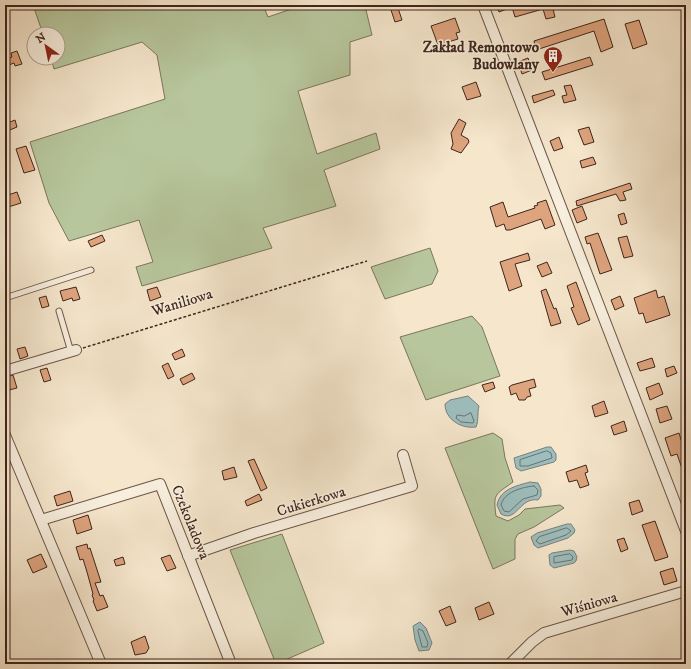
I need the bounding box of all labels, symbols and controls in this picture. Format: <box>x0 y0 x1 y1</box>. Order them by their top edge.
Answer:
north arrow <box>26 26 66 66</box>
text: N <box>33 30 49 47</box>
place label: Zakład Remontowo Budowlany <box>423 38 540 74</box>
building icon: Zakład Remontowo Budowlany <box>542 45 564 73</box>
street label: Waniliowa <box>149 284 215 321</box>
street label: Czekoladowa <box>167 482 214 563</box>
street label: Cukierkowa <box>275 482 348 521</box>
street label: Wiśniowa <box>558 587 620 622</box>

